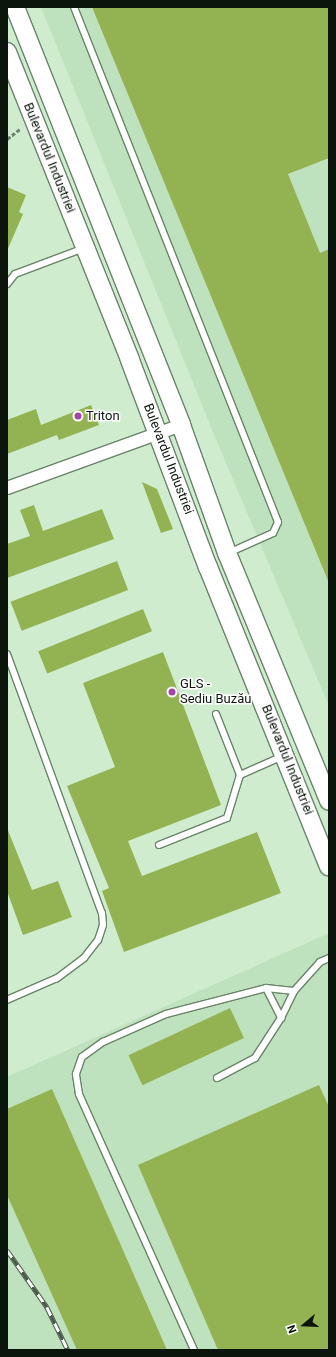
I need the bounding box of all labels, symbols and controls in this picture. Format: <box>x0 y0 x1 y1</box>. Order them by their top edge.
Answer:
street label: Bulevardul Industriei <box>20 101 78 215</box>
street label: Bulevardul Industriei <box>140 401 196 517</box>
place label: Triton <box>86 408 120 424</box>
marker: Triton <box>73 411 83 421</box>
place label: GLS - Sediu Buzău <box>180 677 251 708</box>
marker: GLS - Sediu Buzău <box>167 687 177 697</box>
street label: Bulevardul Industriei <box>258 703 316 817</box>
north arrow <box>284 1305 324 1345</box>
text: N <box>285 1323 300 1335</box>

